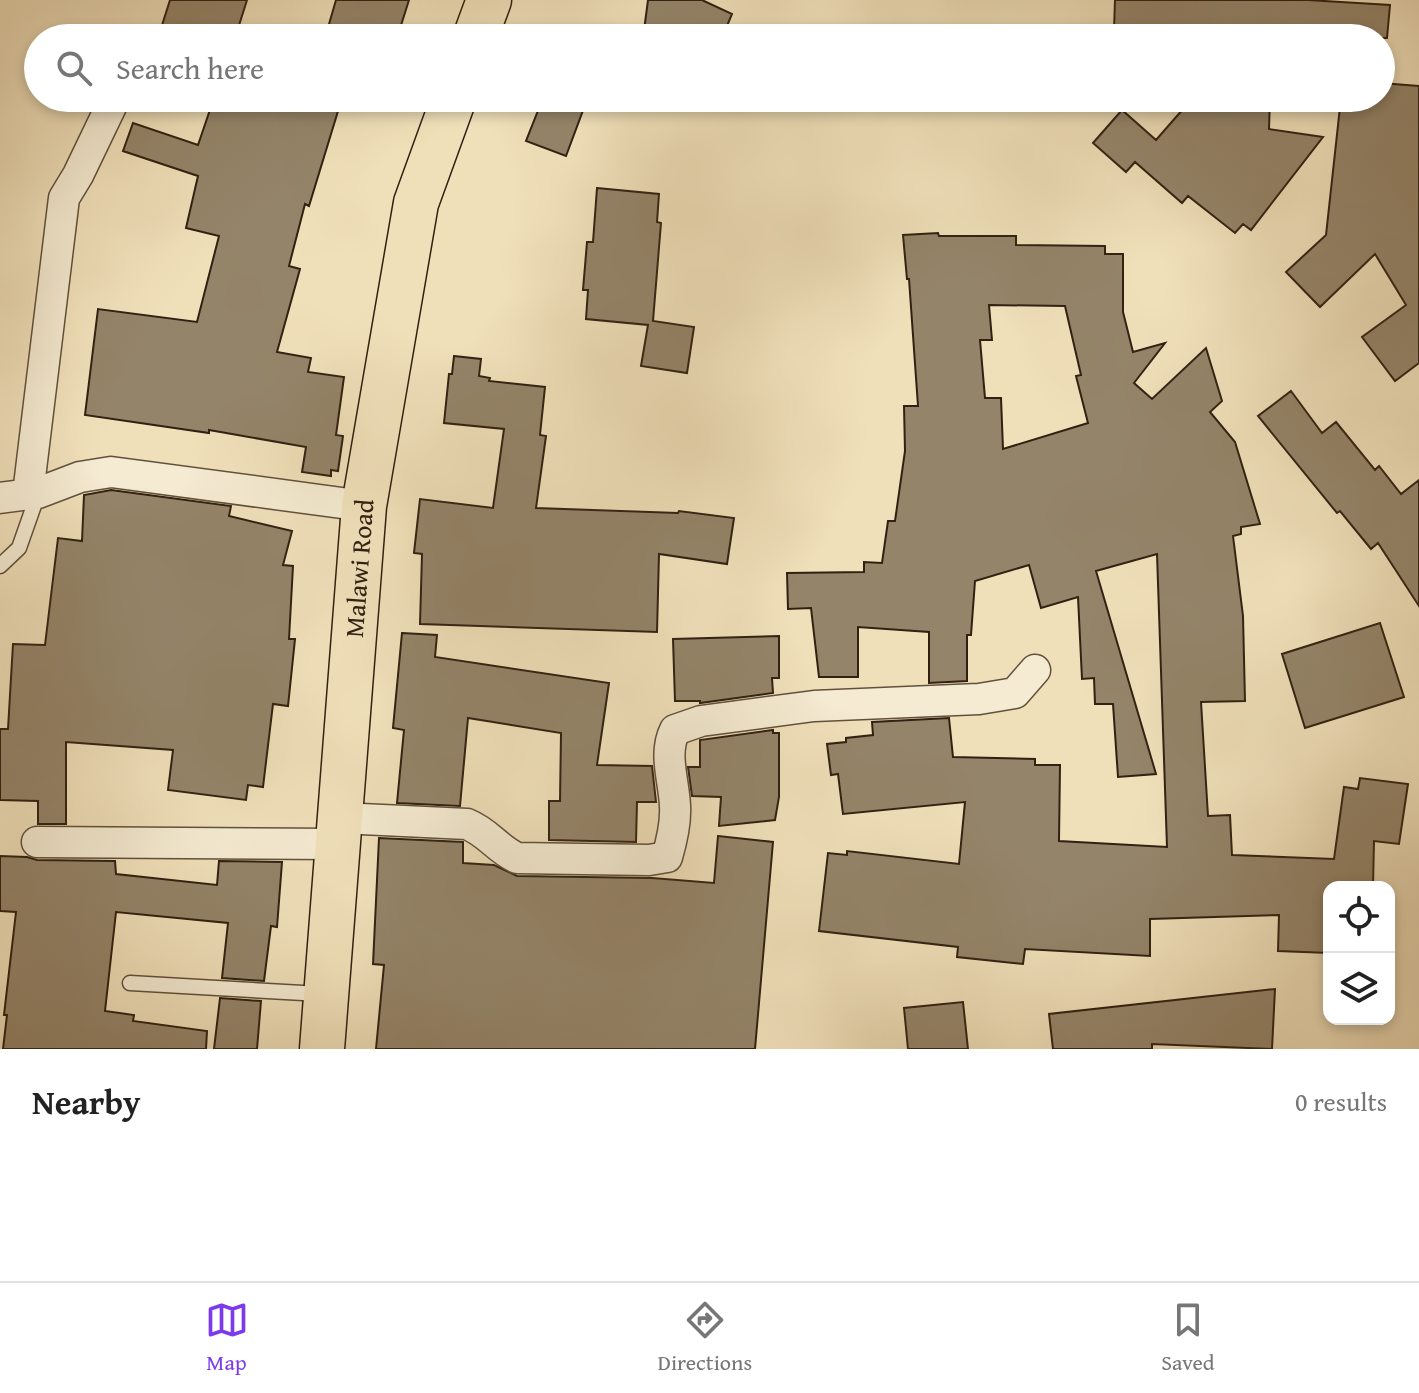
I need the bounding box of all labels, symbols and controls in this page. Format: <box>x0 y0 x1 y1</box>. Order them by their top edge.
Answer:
search box <box>24 24 1395 112</box>
icon: search <box>52 46 96 90</box>
text: Search here <box>116 46 264 90</box>
street label: Malawi Road <box>334 498 383 639</box>
map controls <box>1323 881 1395 1025</box>
button: locate <box>1323 881 1395 953</box>
button: layers <box>1323 953 1395 1025</box>
text: Nearby <box>32 1077 141 1126</box>
text: 0 results <box>1295 1082 1387 1121</box>
tab: Map <box>205 1298 249 1378</box>
tab: Directions <box>658 1298 752 1378</box>
tab: Saved <box>1161 1298 1214 1378</box>

